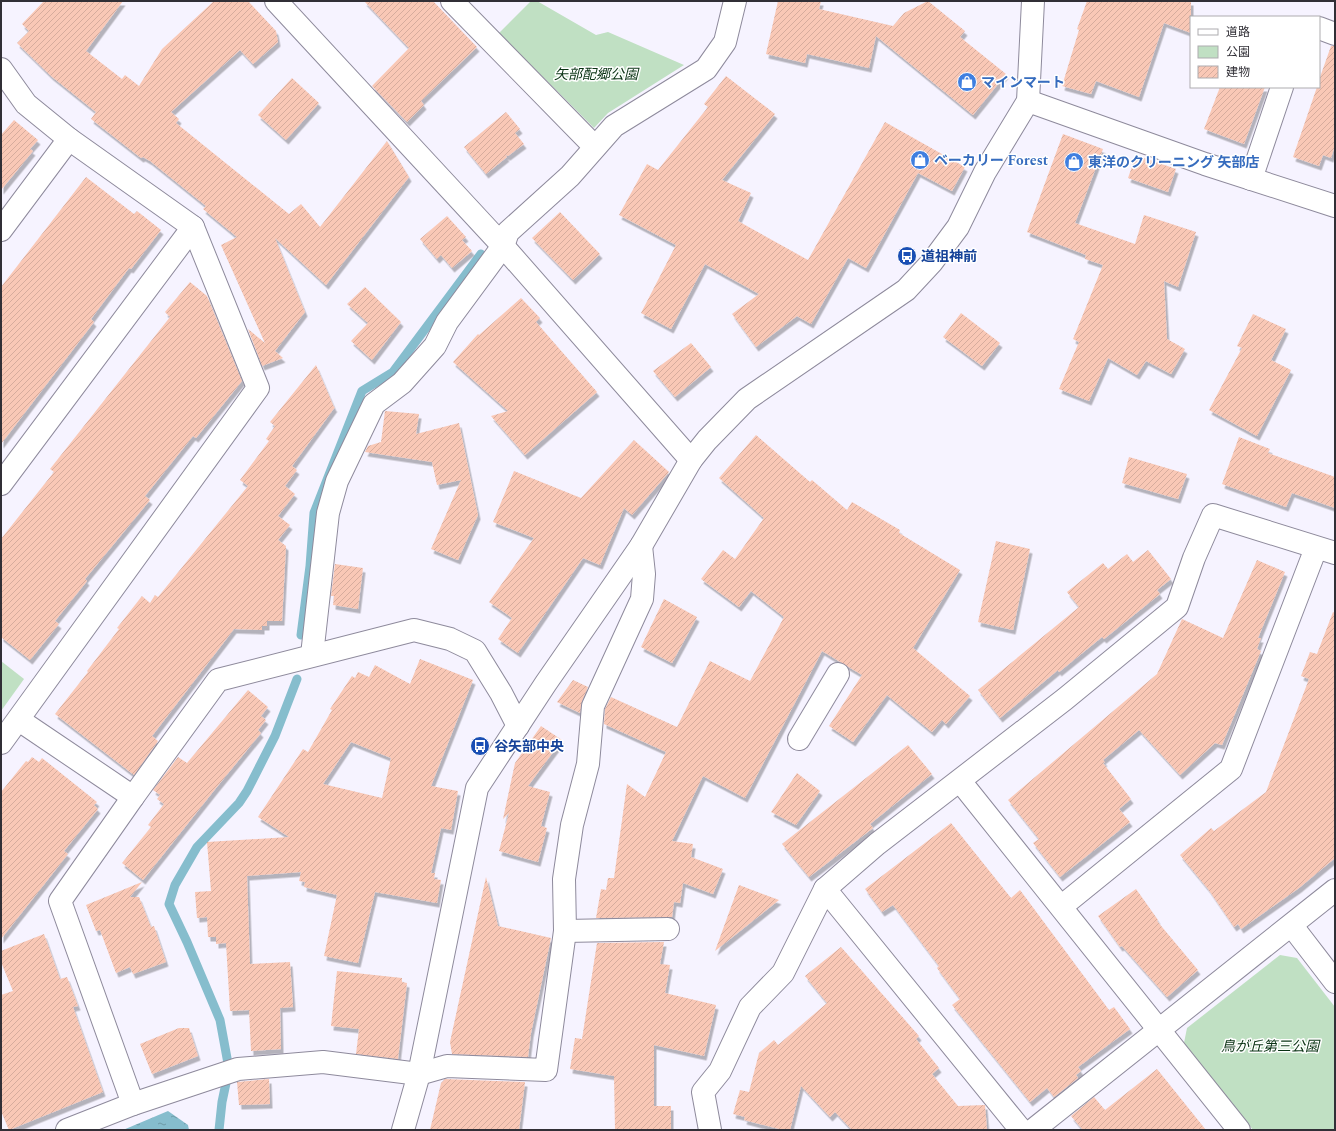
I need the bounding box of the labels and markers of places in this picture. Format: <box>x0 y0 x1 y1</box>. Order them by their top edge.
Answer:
shop icon: マインマート <box>956 71 978 93</box>
place label: マインマート <box>981 72 1065 93</box>
shop icon: ベーカリー Forest <box>909 149 931 171</box>
place label: ベーカリー Forest <box>934 150 1049 171</box>
shop icon: 東洋のクリーニング 矢部店 <box>1063 151 1085 173</box>
place label: 東洋のクリーニング 矢部店 <box>1088 152 1260 173</box>
bus stop icon: 道祖神前 <box>896 245 918 267</box>
place label: 道祖神前 <box>921 246 977 267</box>
bus stop icon: 谷矢部中央 <box>469 735 491 757</box>
place label: 谷矢部中央 <box>494 736 564 757</box>

